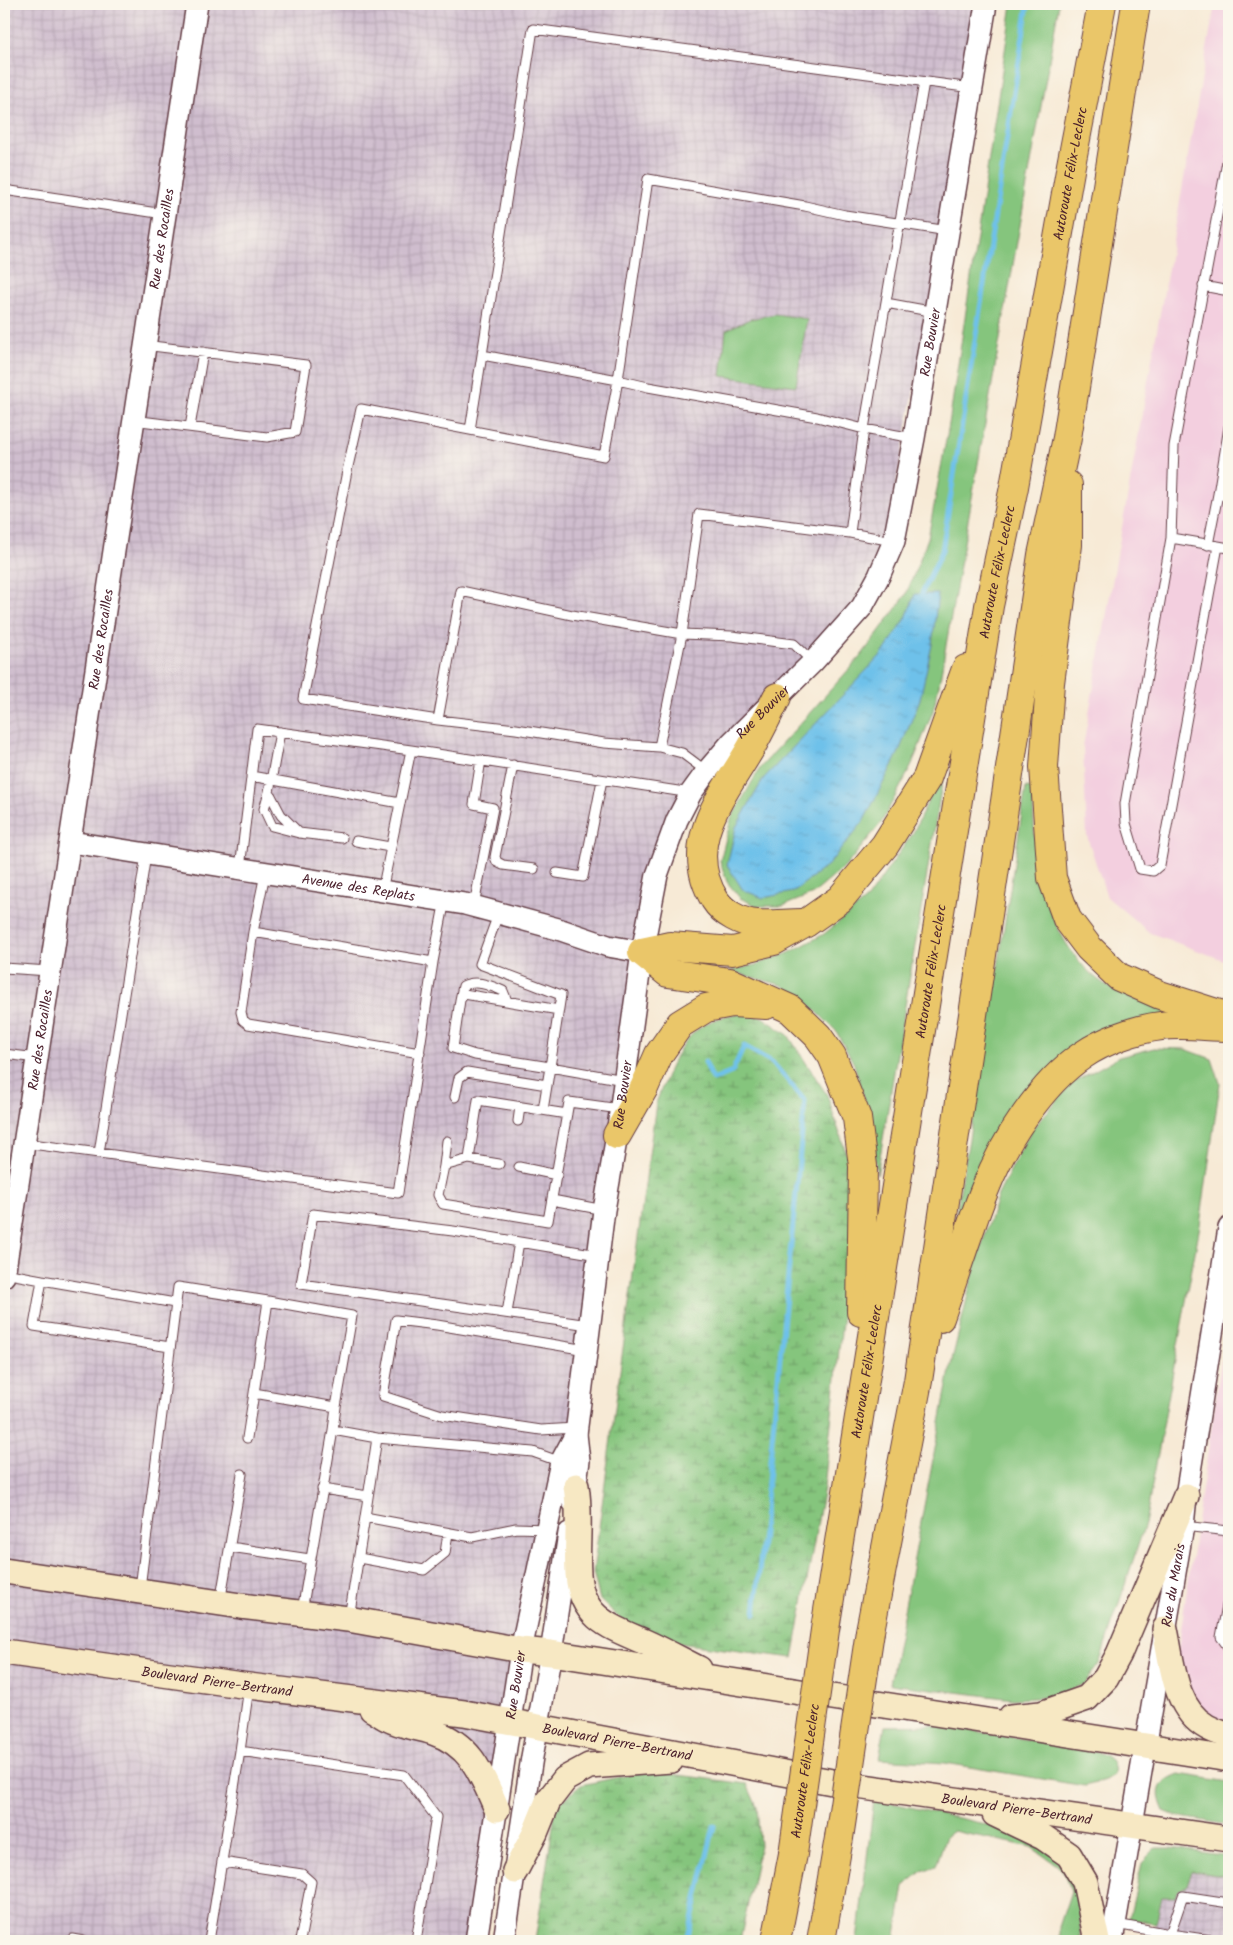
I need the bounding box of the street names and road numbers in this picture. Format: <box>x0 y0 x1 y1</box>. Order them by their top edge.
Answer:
street label: Autoroute Félix-Leclerc <box>1048 105 1094 242</box>
street label: Rue des Rocailles <box>144 187 181 291</box>
street label: Rue Bouvier <box>914 305 948 378</box>
street label: Autoroute Félix-Leclerc <box>974 503 1022 640</box>
street label: Rue des Rocailles <box>83 588 120 691</box>
street label: Rue Bouvier <box>731 679 797 745</box>
street label: Avenue des Replats <box>300 868 417 908</box>
street label: Autoroute Félix-Leclerc <box>910 903 953 1040</box>
street label: Rue des Rocailles <box>22 988 59 1092</box>
street label: Rue Bouvier <box>608 1058 639 1131</box>
street label: Autoroute Félix-Leclerc <box>846 1303 889 1440</box>
street label: Rue du Marais <box>1156 1542 1192 1629</box>
street label: Rue Bouvier <box>500 1648 533 1721</box>
street label: Boulevard Pierre-Bertrand <box>140 1661 294 1703</box>
street label: Autoroute Félix-Leclerc <box>785 1702 826 1840</box>
street label: Boulevard Pierre-Bertrand <box>540 1718 695 1768</box>
street label: Boulevard Pierre-Bertrand <box>940 1788 1094 1831</box>

